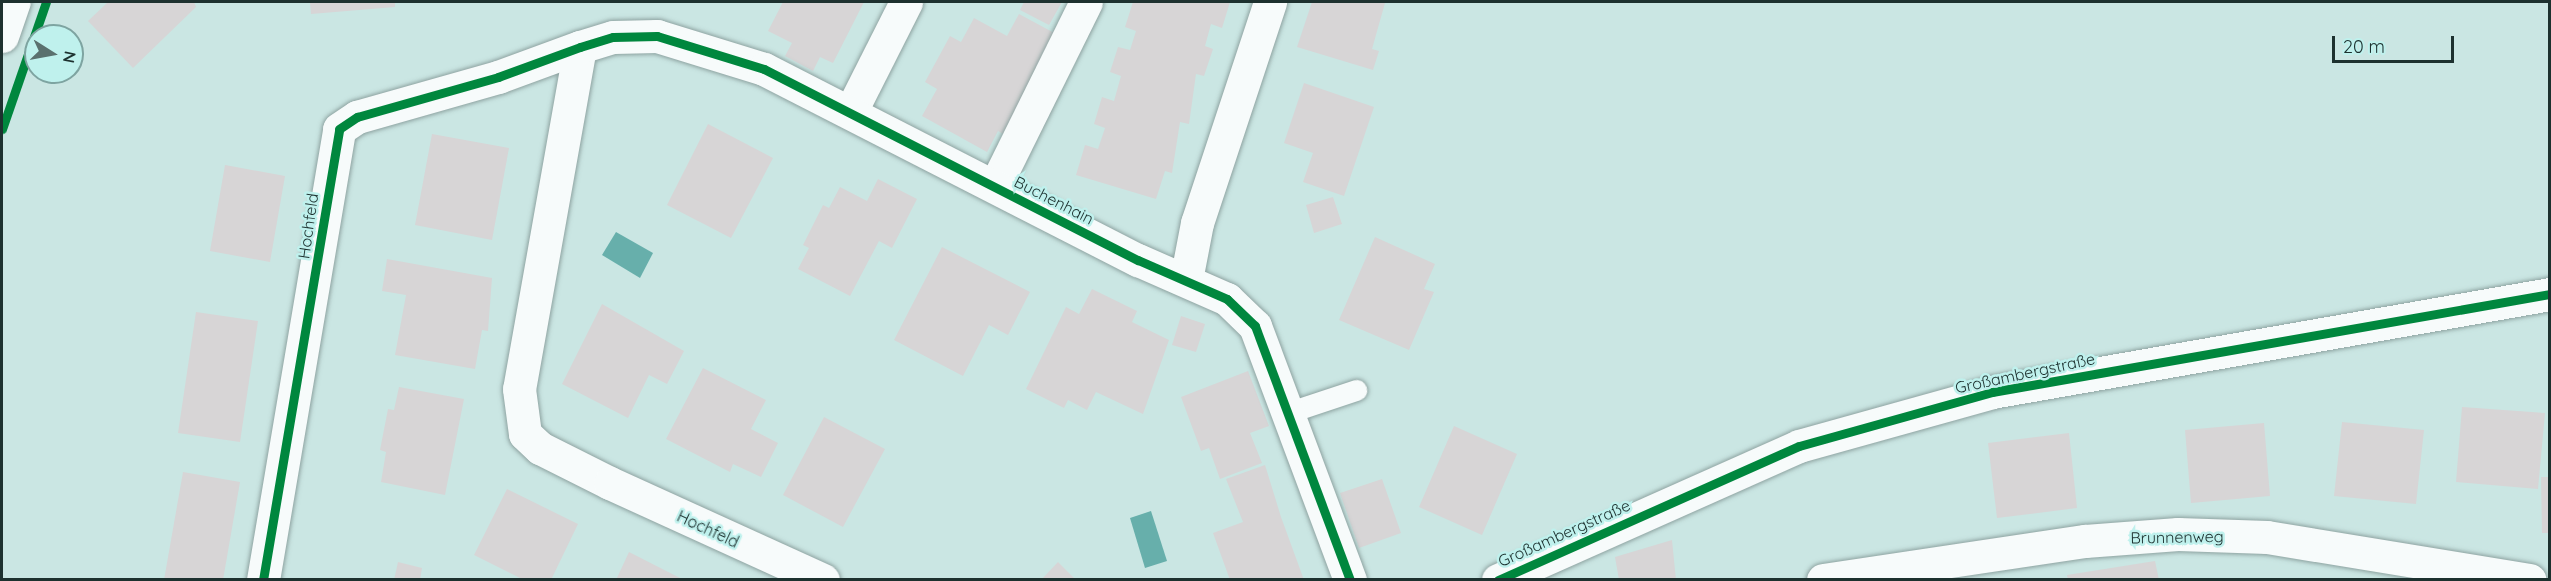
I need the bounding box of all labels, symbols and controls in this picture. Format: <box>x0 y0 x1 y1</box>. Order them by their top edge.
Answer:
north arrow <box>24 24 84 84</box>
scale bar <box>2335 24 2456 62</box>
text: 20 m <box>2343 35 2385 58</box>
text: N <box>59 49 81 65</box>
street label: Buchenhain <box>1011 172 1097 228</box>
street label: Hochfeld <box>294 192 322 260</box>
street label: Großambergstraße <box>1953 349 2097 397</box>
street label: Großambergstraße <box>1495 495 1633 571</box>
street label: Hochfeld <box>674 506 742 552</box>
street label: Brunnenweg <box>2130 527 2224 547</box>

